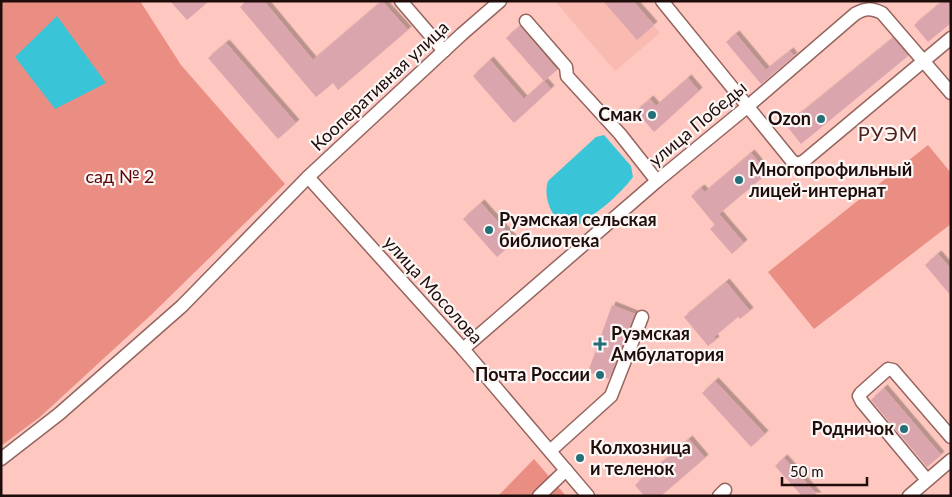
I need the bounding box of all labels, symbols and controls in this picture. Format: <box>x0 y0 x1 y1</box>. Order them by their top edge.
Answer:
street label: Кооперативная улица <box>306 16 453 155</box>
street label: улица Победы <box>644 76 751 171</box>
place label: Смак <box>598 103 642 125</box>
place label: Ozon <box>768 107 811 129</box>
marker: Смак <box>646 109 658 121</box>
marker: Ozon <box>815 113 827 125</box>
district label: РУЭМ <box>858 121 918 145</box>
place label: Многопрофильный лицей-интернат <box>749 158 912 201</box>
park label: сад № 2 <box>85 165 155 187</box>
marker: Многопрофильный лицей-интернат <box>733 174 745 186</box>
place label: Руэмская сельская библиотека <box>499 208 657 251</box>
marker: Руэмская сельская библиотека <box>483 224 495 236</box>
street label: улица Мосолова <box>380 231 488 348</box>
place label: Руэмская Амбулатория <box>610 322 724 365</box>
marker: Руэмская Амбулатория <box>593 337 607 351</box>
place label: Почта России <box>475 363 590 385</box>
marker: Почта России <box>594 369 606 381</box>
place label: Родничок <box>811 417 894 439</box>
marker: Родничок <box>898 423 910 435</box>
place label: Колхозница и теленок <box>590 436 691 479</box>
marker: Колхозница и теленок <box>574 452 586 464</box>
scale bar <box>782 454 867 486</box>
text: 50 m <box>790 462 824 480</box>

